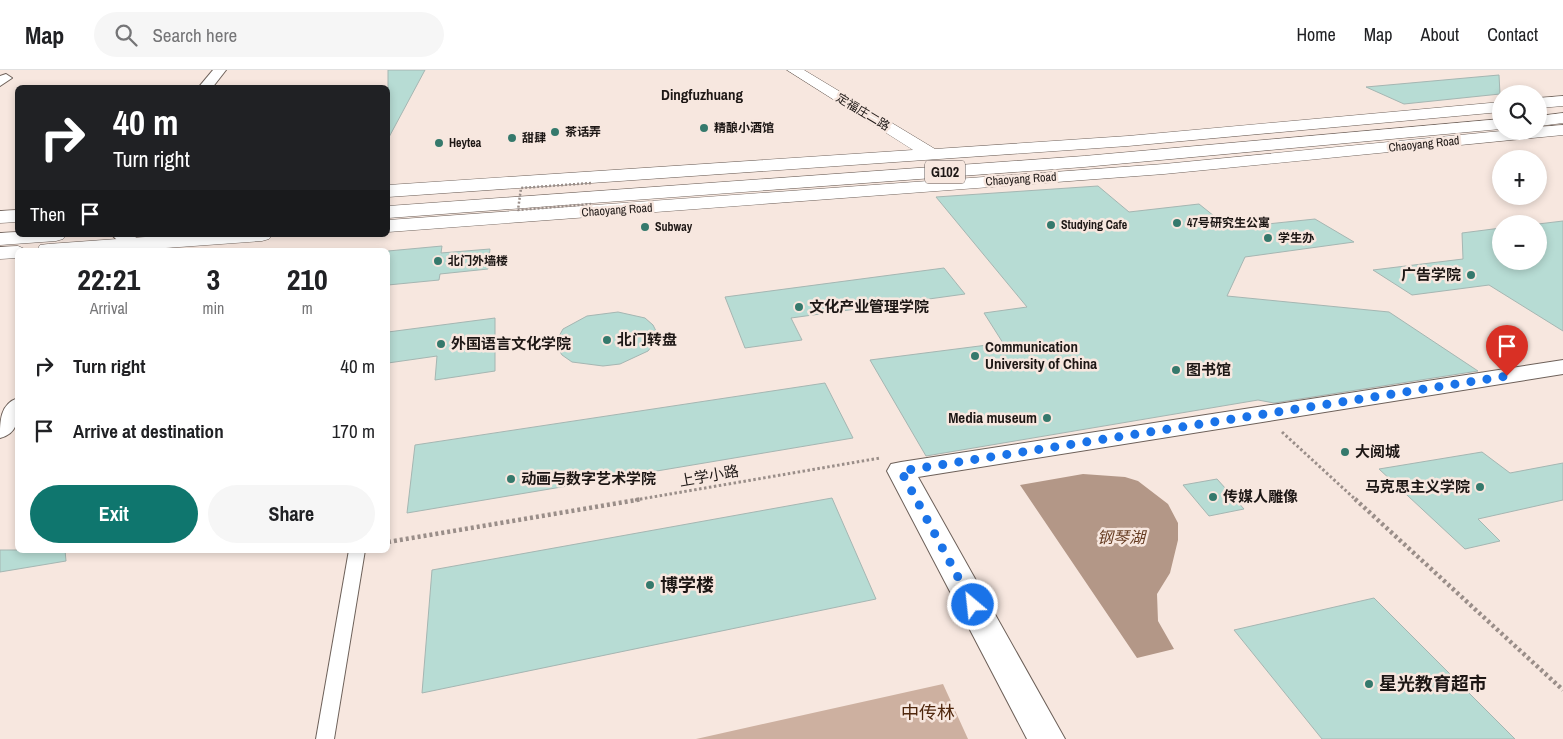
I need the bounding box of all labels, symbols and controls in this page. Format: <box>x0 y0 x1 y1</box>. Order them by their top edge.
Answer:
search box <box>94 12 444 57</box>
text: Map <box>25 19 64 51</box>
icon: search <box>112 21 140 49</box>
text: Search here <box>152 22 237 48</box>
text: Home <box>1296 22 1336 47</box>
text: Map <box>1364 22 1393 47</box>
text: About <box>1421 22 1459 47</box>
text: Contact <box>1487 22 1538 47</box>
district label: Dingfuzhuang <box>661 84 743 105</box>
map controls <box>1492 85 1547 270</box>
button: search <box>1492 85 1547 140</box>
street label: 定福庄二路 <box>833 90 893 134</box>
text: 40 m <box>113 99 178 146</box>
icon: right <box>30 105 95 170</box>
place label: 精酿小酒馆 <box>714 120 774 136</box>
marker: 精酿小酒馆 <box>698 122 710 134</box>
place label: 茶话弄 <box>565 124 601 140</box>
marker: 茶话弄 <box>549 126 561 138</box>
place label: 甜肆 <box>522 130 546 146</box>
marker: 甜肆 <box>506 132 518 144</box>
street label: Chaoyang Road <box>1388 132 1460 156</box>
place label: Heytea <box>449 135 482 151</box>
marker: Heytea <box>433 137 445 149</box>
text: Turn right <box>113 144 190 174</box>
button: + <box>1492 150 1547 205</box>
road number: G102 <box>925 160 965 184</box>
street label: Chaoyang Road <box>985 169 1057 189</box>
icon: arrive <box>76 200 104 228</box>
street label: Chaoyang Road <box>581 200 653 220</box>
text: Then <box>30 201 66 227</box>
place label: 47号研究生公寓 <box>1187 215 1270 231</box>
button: − <box>1492 215 1547 270</box>
place label: Studying Cafe <box>1061 217 1128 233</box>
marker: 47号研究生公寓 <box>1171 217 1183 229</box>
place label: Subway <box>655 219 693 235</box>
marker: Studying Cafe <box>1045 219 1057 231</box>
marker: Subway <box>639 221 651 233</box>
place label: 学生办 <box>1278 230 1315 246</box>
marker: 学生办 <box>1262 232 1274 244</box>
place label: 北门外墙楼 <box>448 253 508 269</box>
marker: 北门外墙楼 <box>432 255 444 267</box>
text: 22:21 <box>77 259 140 299</box>
text: 3 <box>207 259 220 299</box>
text: 210 <box>287 259 328 299</box>
place label: 广告学院 <box>1401 264 1461 285</box>
marker: 广告学院 <box>1465 269 1477 281</box>
place label: 文化产业管理学院 <box>809 296 929 317</box>
text: Arrival <box>90 297 128 319</box>
text: min <box>202 297 224 319</box>
text: m <box>302 297 313 319</box>
marker: 文化产业管理学院 <box>793 301 805 313</box>
pin <box>1486 325 1528 376</box>
place label: 北门转盘 <box>617 329 677 350</box>
icon: arrive <box>1493 332 1521 360</box>
place label: 外国语言文化学院 <box>451 333 571 354</box>
marker: 北门转盘 <box>601 334 613 346</box>
place label: Communication University of China <box>985 336 1097 374</box>
marker: 外国语言文化学院 <box>435 338 447 350</box>
marker: Communication University of China <box>969 350 981 362</box>
icon: right <box>30 352 58 380</box>
text: Turn right <box>73 353 145 379</box>
text: 40 m <box>340 353 375 379</box>
place label: 图书馆 <box>1186 359 1231 380</box>
marker: 图书馆 <box>1170 364 1182 376</box>
place label: Media museum <box>948 407 1037 428</box>
marker: Media museum <box>1041 412 1053 424</box>
icon: arrive <box>30 417 58 445</box>
text: Arrive at destination <box>73 418 224 444</box>
text: 170 m <box>332 418 375 444</box>
place label: 大阅城 <box>1355 441 1400 462</box>
marker: 大阅城 <box>1339 446 1351 458</box>
street label: 上学小路 <box>678 460 740 491</box>
place label: 动画与数字艺术学院 <box>521 468 656 489</box>
marker: 动画与数字艺术学院 <box>505 473 517 485</box>
place label: 马克思主义学院 <box>1365 476 1470 497</box>
marker: 马克思主义学院 <box>1474 481 1486 493</box>
button: Exit <box>30 485 198 543</box>
button: Share <box>208 485 375 543</box>
place label: 传媒人雕像 <box>1223 486 1298 507</box>
marker: 传媒人雕像 <box>1207 491 1219 503</box>
water label: 钢琴湖 <box>1097 526 1148 548</box>
place label: 博学楼 <box>660 572 714 597</box>
position arrow <box>946 578 998 630</box>
marker: 博学楼 <box>644 579 656 591</box>
place label: 星光教育超市 <box>1379 671 1487 696</box>
marker: 星光教育超市 <box>1363 678 1375 690</box>
park label: 中传林 <box>901 700 955 725</box>

